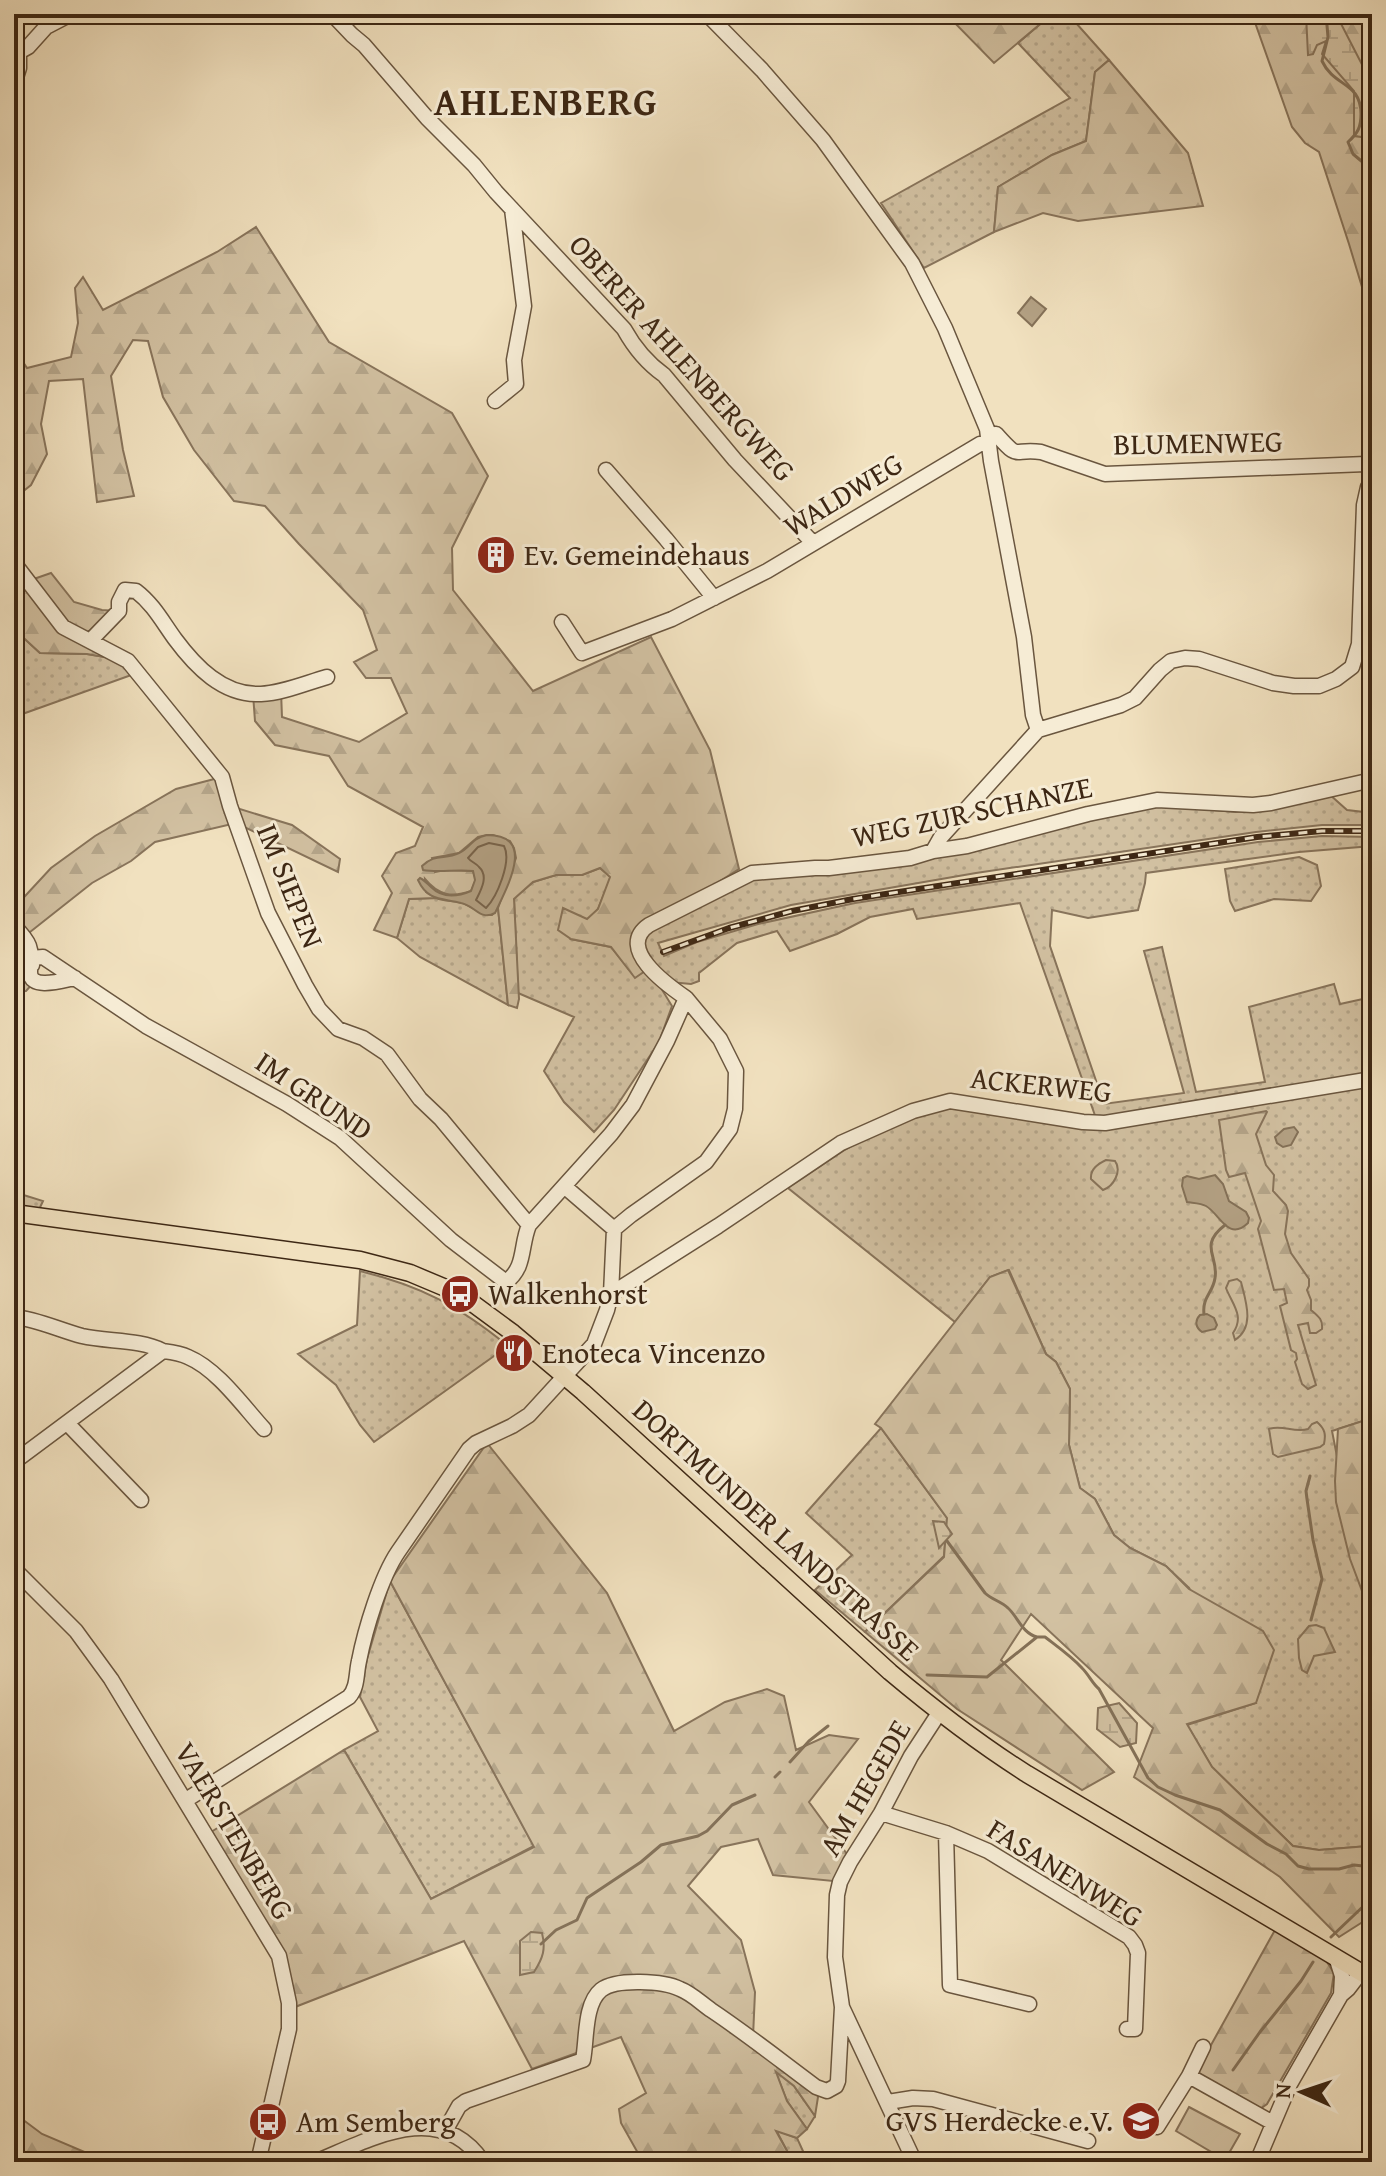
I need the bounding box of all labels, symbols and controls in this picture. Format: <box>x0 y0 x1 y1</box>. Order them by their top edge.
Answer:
district label: AHLENBERG <box>434 73 658 129</box>
street label: OBERER AHLENBERGWEG <box>559 224 806 491</box>
street label: BLUMENWEG <box>1113 419 1283 465</box>
street label: WALDWEG <box>774 441 911 547</box>
place label: Ev. Gemeindehaus <box>524 532 750 576</box>
building icon: Ev. Gemeindehaus <box>475 534 517 576</box>
street label: WEG ZUR SCHANZE <box>848 764 1096 858</box>
street label: IM SIEPEN <box>246 817 336 954</box>
street label: IM GRUND <box>247 1040 382 1151</box>
street label: ACKERWEG <box>968 1055 1114 1113</box>
place label: Walkenhorst <box>488 1271 648 1315</box>
bus stop icon: Walkenhorst <box>439 1273 481 1315</box>
place label: Enoteca Vincenzo <box>542 1330 766 1374</box>
restaurant icon: Enoteca Vincenzo <box>493 1332 535 1374</box>
street label: DORTMUNDER LANDSTRASSE <box>623 1388 930 1670</box>
street label: AM HEGEDE <box>807 1711 921 1864</box>
street label: VAERSTENBERG <box>164 1733 305 1928</box>
street label: FASANENWEG <box>979 1807 1152 1938</box>
north arrow <box>1262 2052 1342 2132</box>
text: N <box>1266 2082 1298 2099</box>
place label: GVS Herdecke e.V. <box>886 2098 1113 2142</box>
place label: Am Semberg <box>296 2099 456 2143</box>
school or university icon: GVS Herdecke e.V. <box>1120 2100 1162 2142</box>
bus stop icon: Am Semberg <box>247 2101 289 2143</box>

